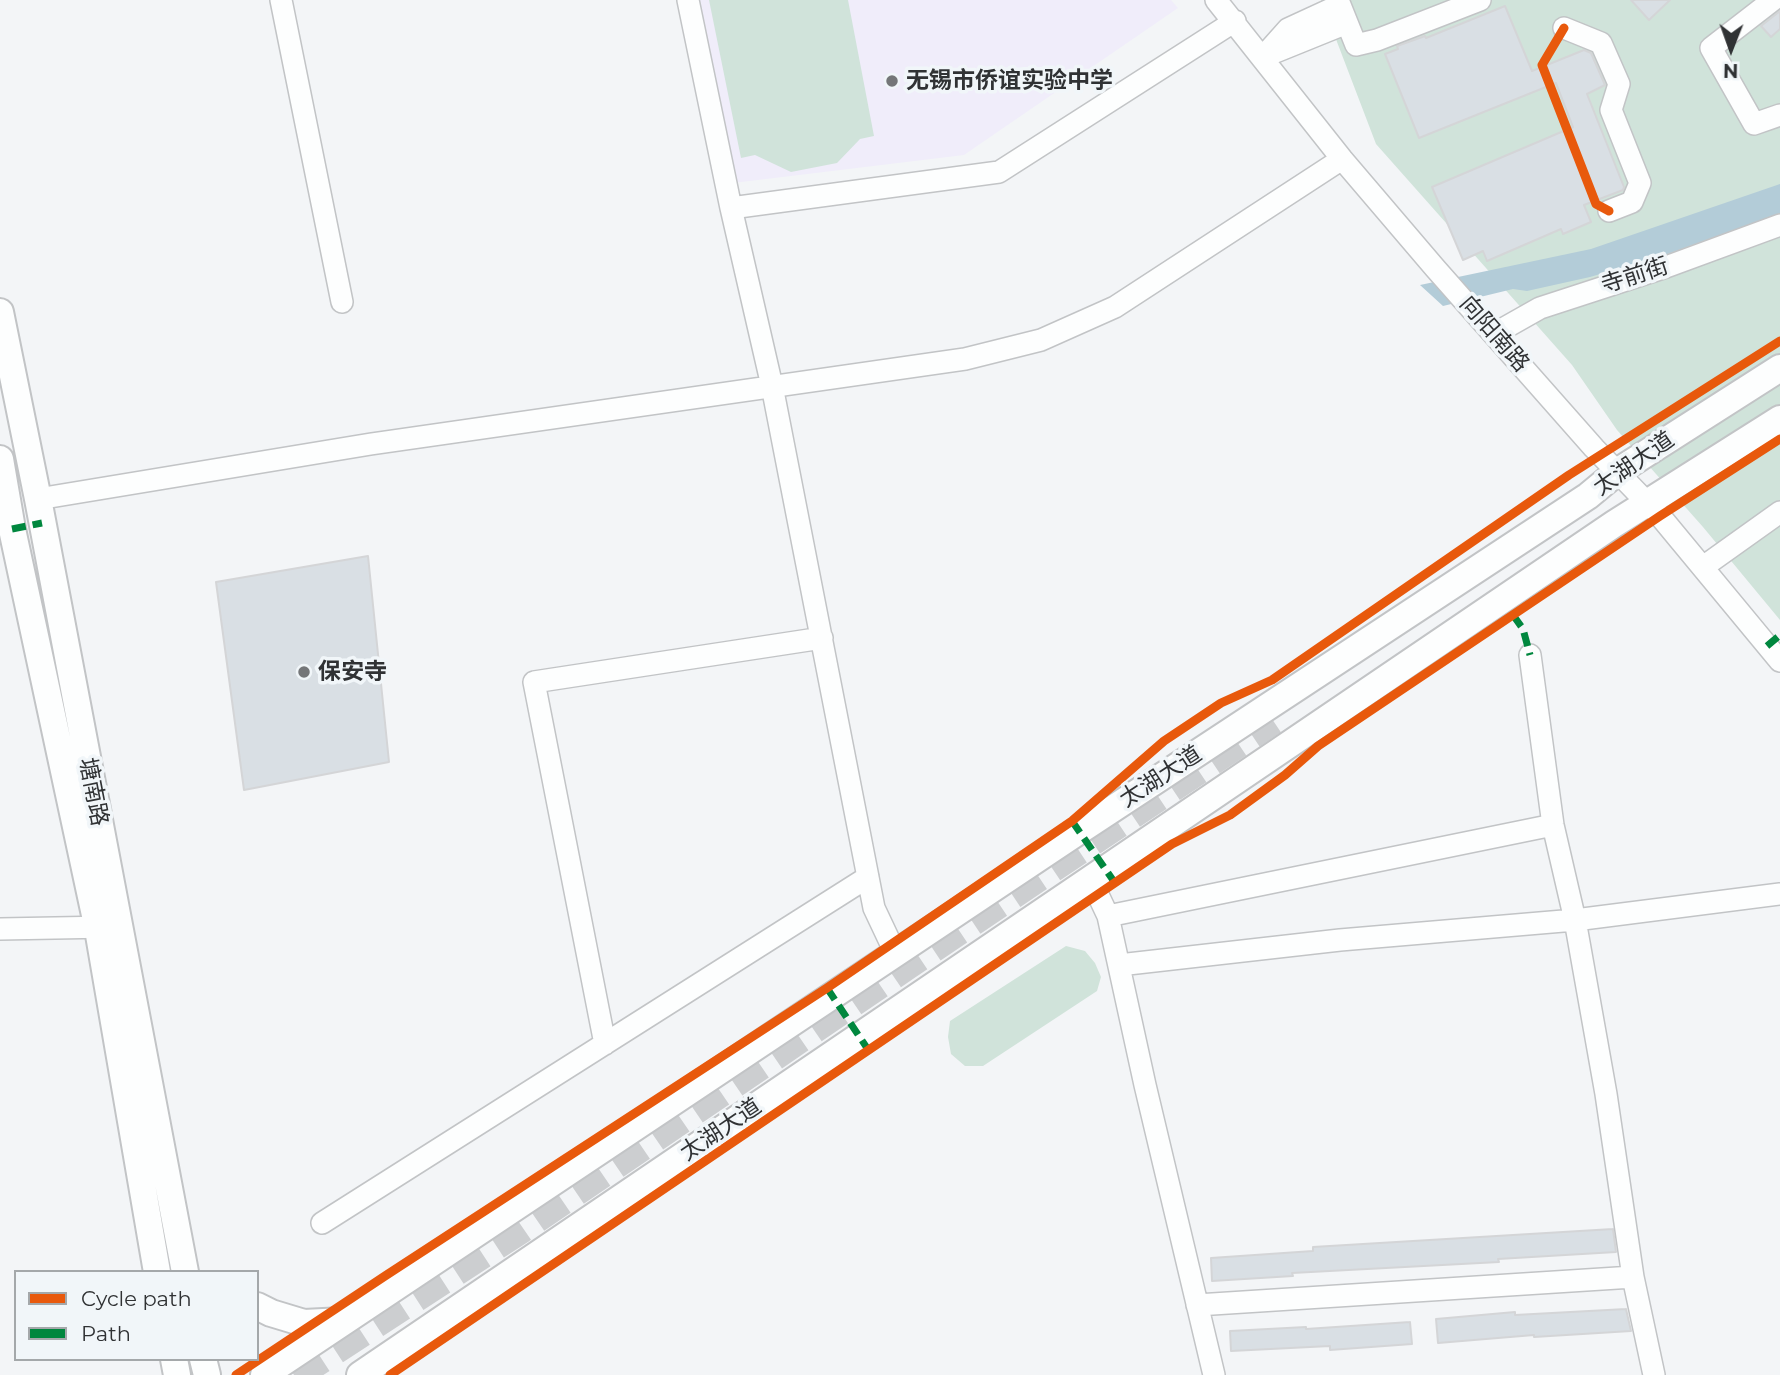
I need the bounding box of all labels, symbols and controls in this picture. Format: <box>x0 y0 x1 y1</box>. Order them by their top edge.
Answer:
north arrow <box>1696 14 1766 84</box>
text: N <box>1723 59 1739 82</box>
place label: 无锡市侨谊实验中学 <box>906 67 1113 95</box>
marker: 无锡市侨谊实验中学 <box>884 73 900 89</box>
street label: 寺前街 <box>1598 252 1672 300</box>
street label: 向阳南路 <box>1453 290 1535 378</box>
street label: 太湖大道 <box>1588 426 1680 502</box>
place label: 保安寺 <box>318 658 387 686</box>
marker: 保安寺 <box>296 664 312 680</box>
street label: 太湖大道 <box>1115 740 1207 814</box>
street label: 塘南路 <box>73 756 113 828</box>
street label: 太湖大道 <box>675 1093 767 1167</box>
legend <box>14 1270 259 1361</box>
text: Cycle path <box>81 1286 192 1311</box>
text: Path <box>81 1321 131 1346</box>

